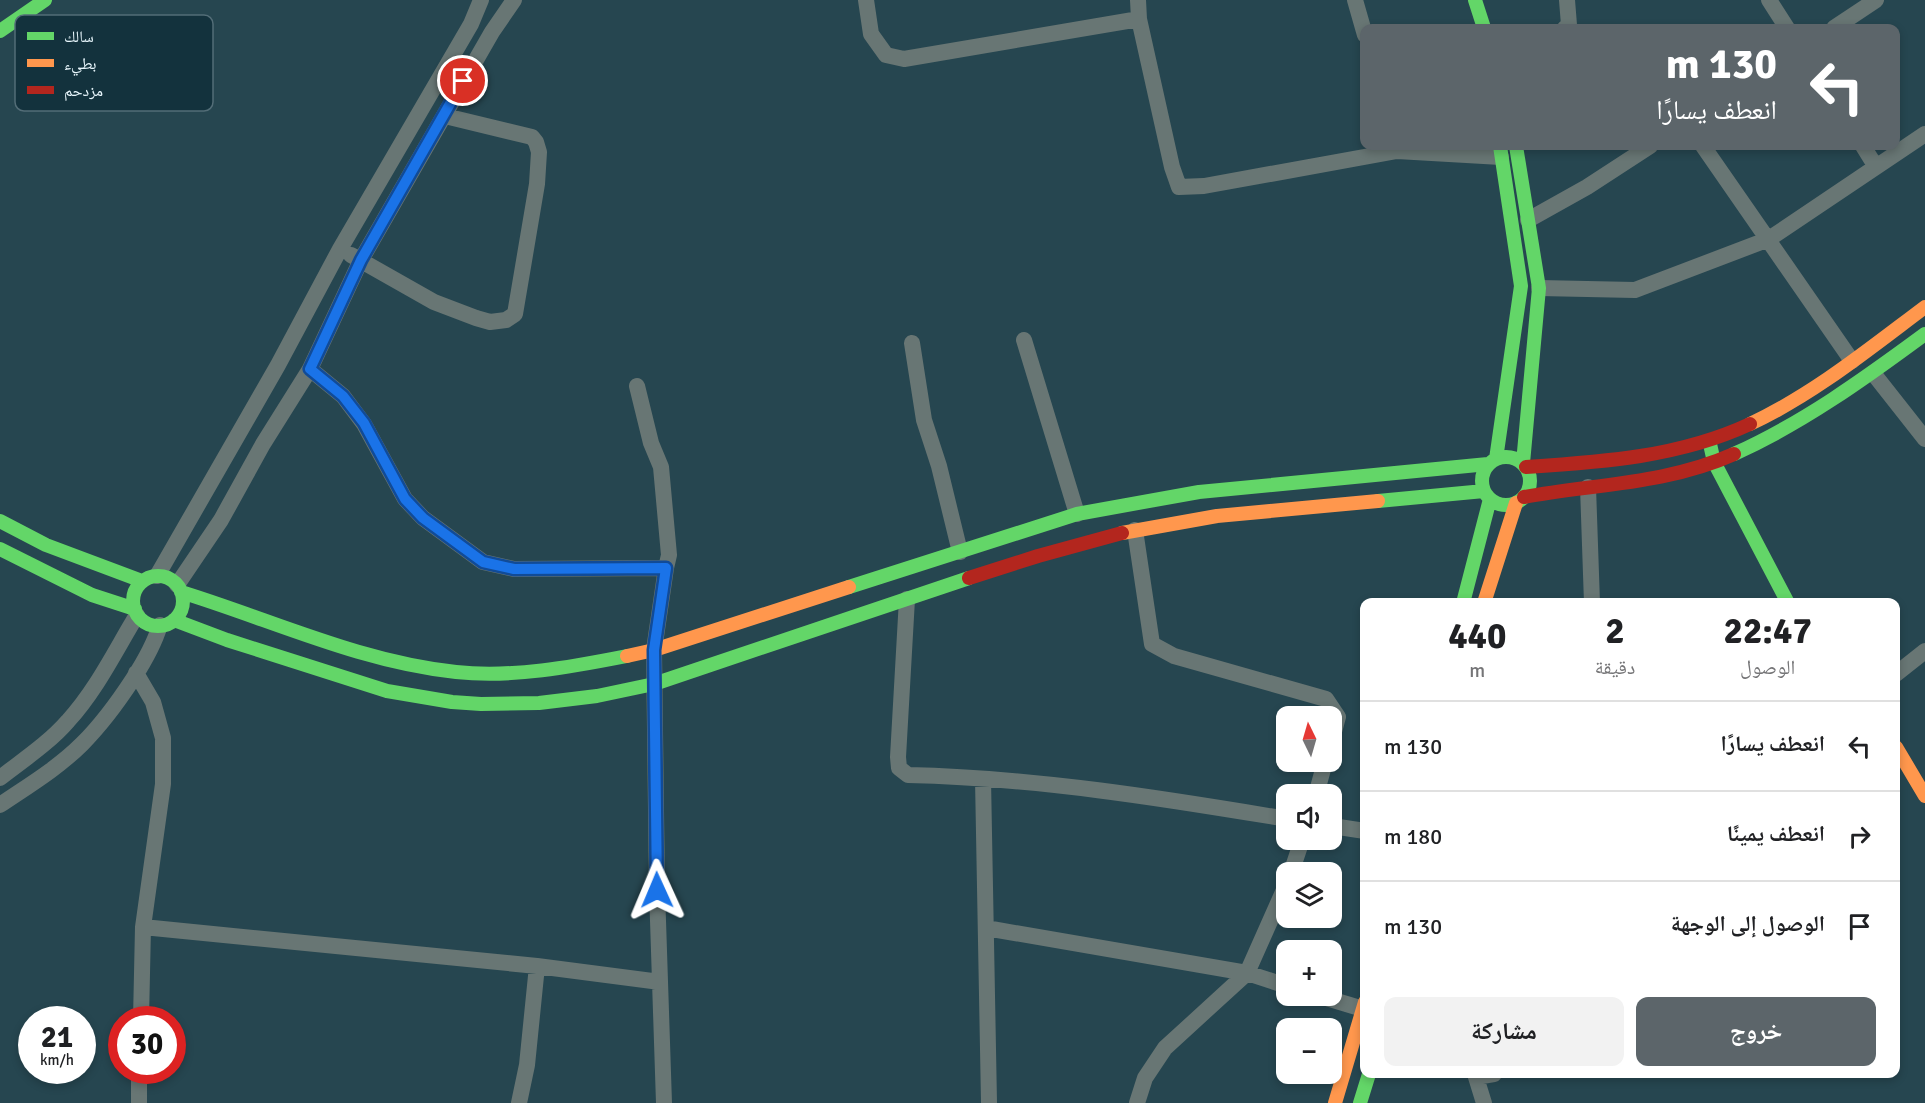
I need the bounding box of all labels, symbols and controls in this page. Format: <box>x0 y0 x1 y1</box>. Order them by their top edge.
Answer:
legend <box>15 15 213 111</box>
text: سالك <box>64 27 94 47</box>
text: 130 m <box>1666 39 1777 90</box>
icon: left <box>1798 48 1876 126</box>
text: بطيء <box>64 54 96 76</box>
pin <box>437 55 488 106</box>
icon: arrive <box>446 64 479 97</box>
text: مزدحم <box>64 81 103 101</box>
text: انعطف يسارًا <box>1656 94 1777 127</box>
text: 2 <box>1605 609 1625 654</box>
text: 22:47 <box>1723 609 1812 654</box>
text: 440 <box>1448 614 1506 659</box>
text: دقيقة <box>1595 655 1635 680</box>
text: الوصول <box>1740 655 1795 680</box>
text: m <box>1469 658 1485 683</box>
north arrow <box>1276 706 1342 772</box>
map controls <box>1276 706 1342 1084</box>
text: انعطف يسارًا <box>1720 730 1825 757</box>
icon: left <box>1843 730 1876 763</box>
text: 130 m <box>1384 733 1442 760</box>
button: sound <box>1276 784 1342 850</box>
text: انعطف يمينًا <box>1727 820 1825 847</box>
icon: right <box>1843 820 1876 853</box>
text: 180 m <box>1384 823 1442 850</box>
position arrow <box>625 858 689 922</box>
button: layers <box>1276 862 1342 928</box>
text: الوصول إلى الوجهة <box>1671 910 1825 937</box>
icon: arrive <box>1843 910 1876 943</box>
text: 130 m <box>1384 913 1442 940</box>
button: + <box>1276 940 1342 1006</box>
button: مشاركة <box>1384 997 1624 1066</box>
button: خروج <box>1636 997 1876 1066</box>
speed limit sign: 30 <box>108 1006 186 1084</box>
button: − <box>1276 1018 1342 1084</box>
text: 21 <box>41 1019 73 1056</box>
text: km/h <box>40 1051 74 1069</box>

